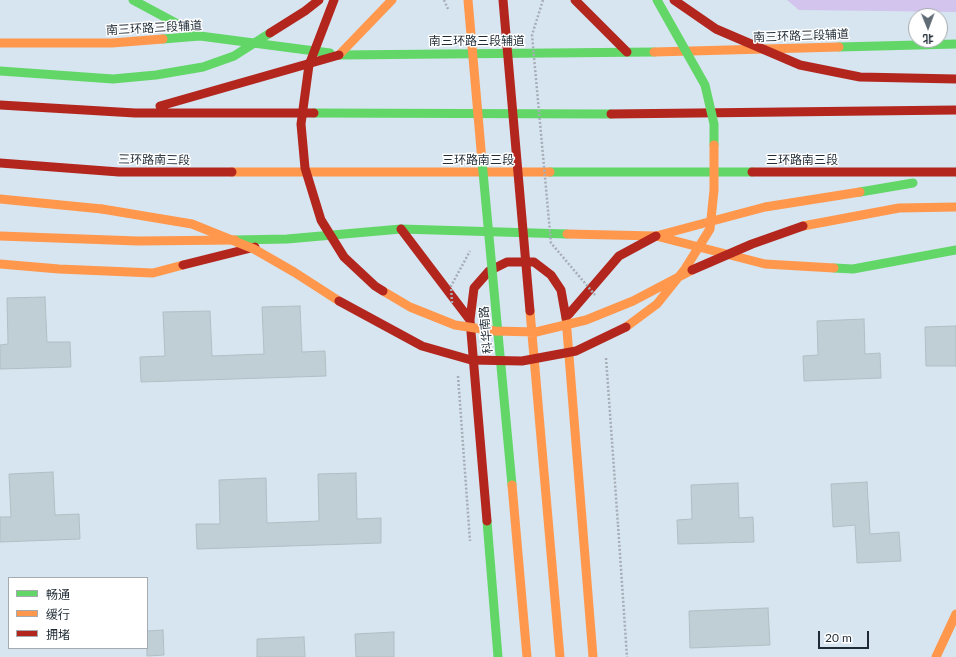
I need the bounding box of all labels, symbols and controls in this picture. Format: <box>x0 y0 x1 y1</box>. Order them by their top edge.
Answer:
north arrow <box>908 8 948 48</box>
street label: 南三环路三段辅道 <box>106 18 202 38</box>
street label: 南三环路三段辅道 <box>753 27 849 45</box>
text: 北 <box>923 33 934 46</box>
street label: 南三环路三段辅道 <box>429 34 525 48</box>
street label: 三环路南三段 <box>118 152 190 168</box>
street label: 三环路南三段 <box>442 153 514 167</box>
street label: 三环路南三段 <box>766 153 838 167</box>
street label: 科华南路 <box>477 305 495 355</box>
legend <box>8 577 148 649</box>
text: 畅通 <box>46 587 70 602</box>
text: 缓行 <box>46 607 70 622</box>
scale bar <box>820 623 871 649</box>
text: 拥堵 <box>46 627 70 642</box>
text: 20 m <box>825 630 852 645</box>

